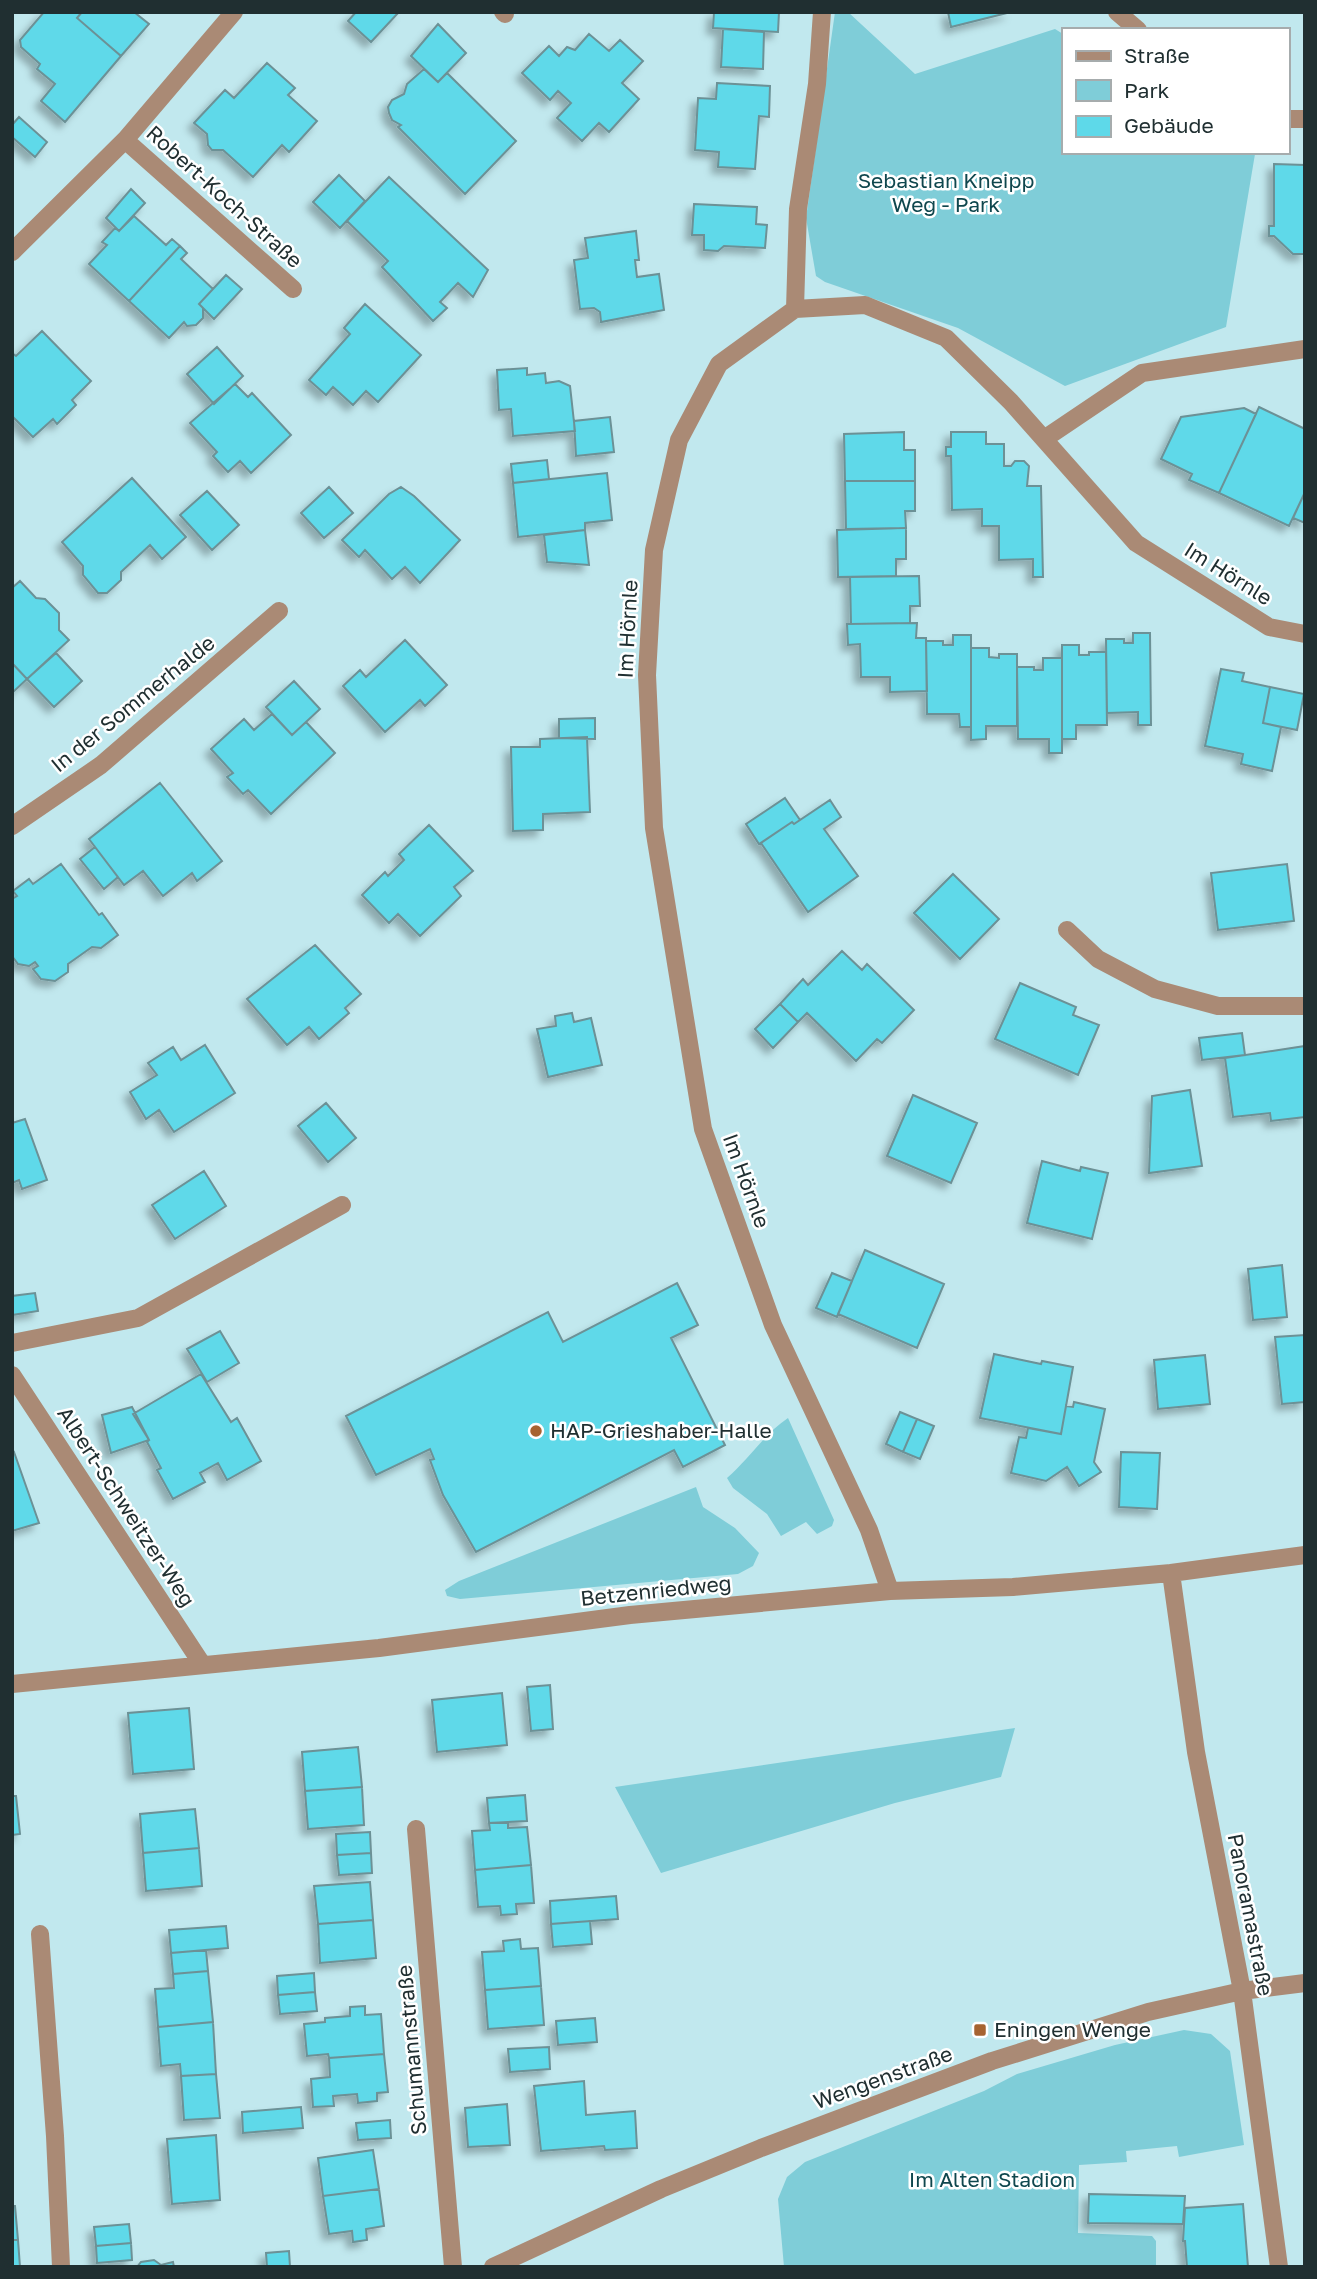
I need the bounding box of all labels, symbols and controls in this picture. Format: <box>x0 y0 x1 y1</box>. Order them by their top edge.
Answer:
legend <box>1062 28 1289 154</box>
text: Straße <box>1124 42 1190 68</box>
text: Park <box>1124 77 1170 103</box>
text: Gebäude <box>1124 112 1214 138</box>
street label: Robert-Koch-Straße <box>141 119 308 273</box>
park label: Sebastian Kneipp Weg - Park <box>858 167 1034 217</box>
street label: Im Hörnle <box>1180 536 1277 610</box>
street label: Im Hörnle <box>611 579 643 679</box>
street label: In der Sommerhalde <box>45 629 220 777</box>
street label: Im Hörnle <box>718 1130 776 1232</box>
street label: Albert-Schweitzer-Weg <box>52 1402 201 1611</box>
place label: HAP-Grieshaber-Halle <box>550 1417 772 1443</box>
marker: HAP-Grieshaber-Halle <box>528 1423 544 1439</box>
street label: Betzenriedweg <box>579 1569 733 1611</box>
street label: Panoramastraße <box>1222 1831 1279 1998</box>
street label: Schumannstraße <box>391 1964 431 2136</box>
place label: Eningen Wenge <box>994 2016 1151 2042</box>
marker: Eningen Wenge <box>972 2022 988 2038</box>
street label: Wengenstraße <box>810 2040 956 2114</box>
park label: Im Alten Stadion <box>909 2166 1075 2192</box>

